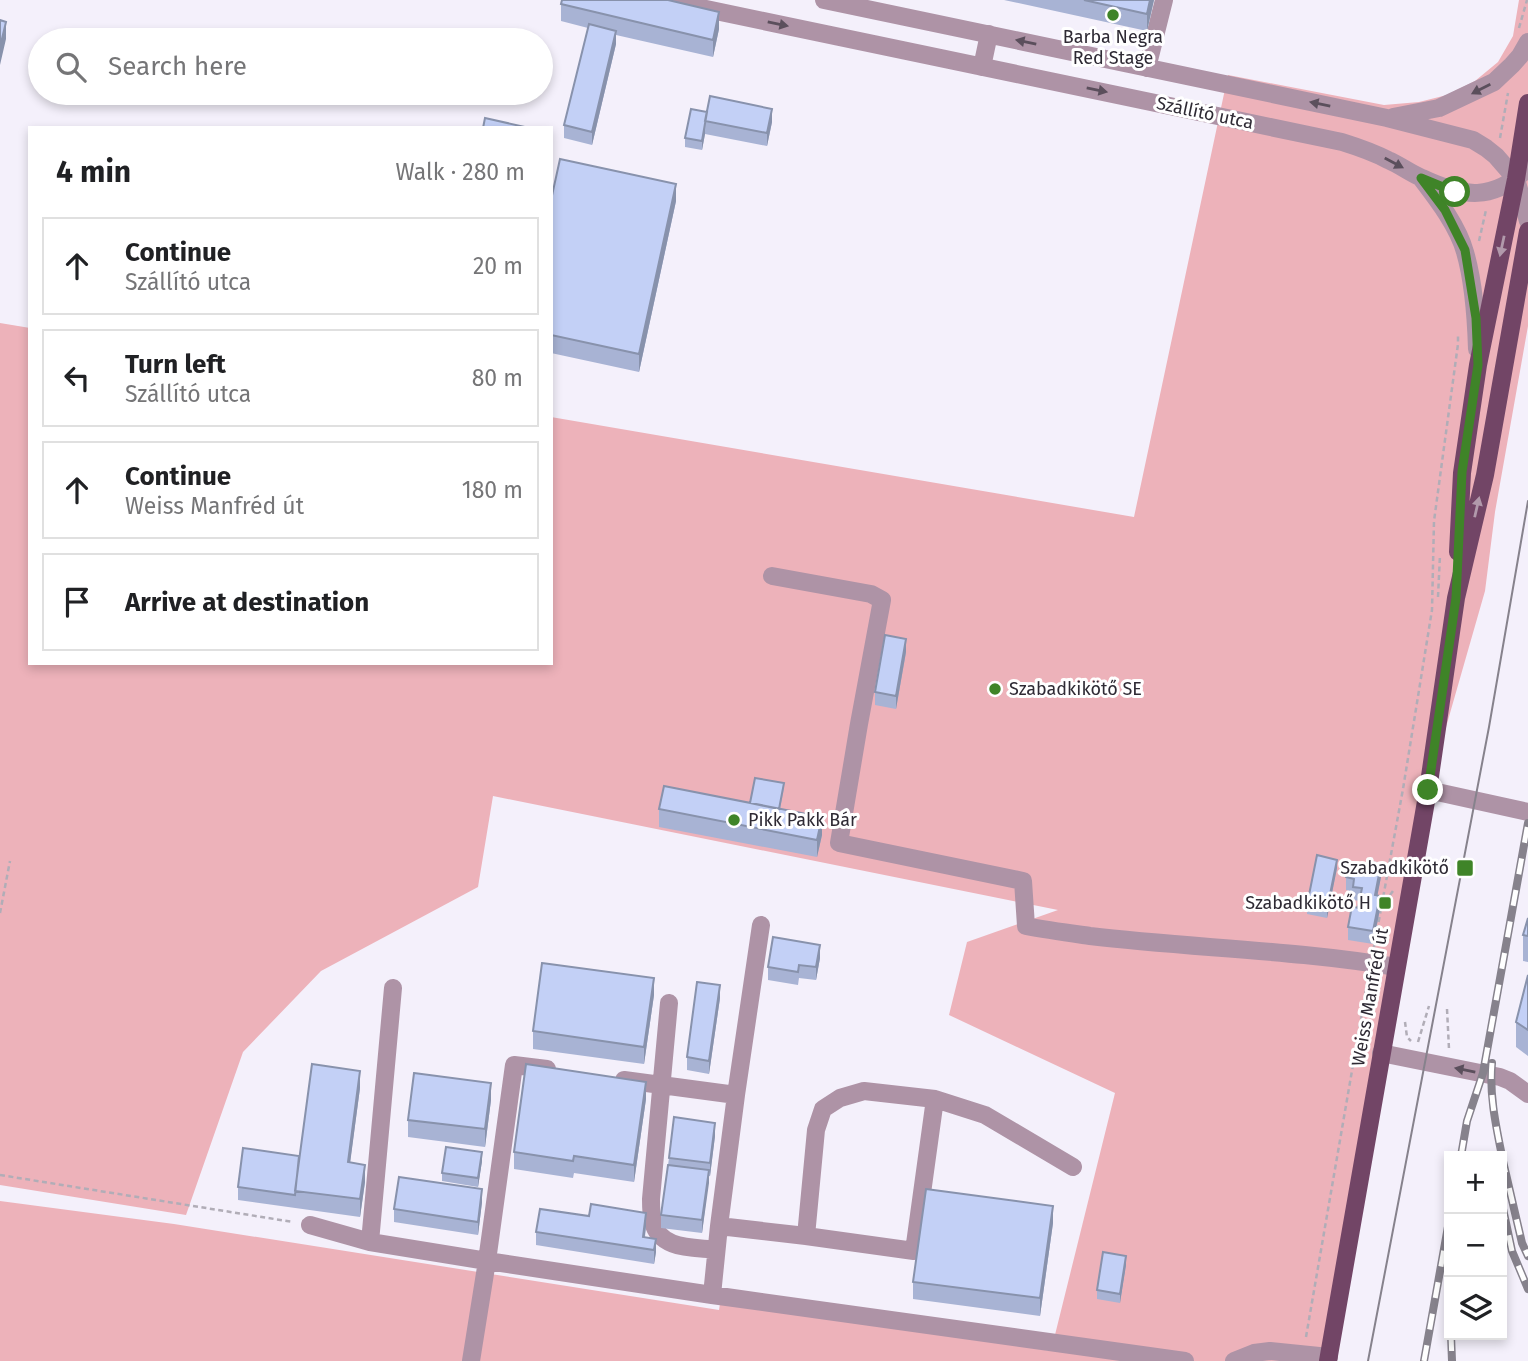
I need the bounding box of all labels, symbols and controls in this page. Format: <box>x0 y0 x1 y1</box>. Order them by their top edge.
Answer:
marker: Barba Negra Red Stage <box>1105 7 1121 23</box>
one-way arrow <box>767 19 789 30</box>
place label: Barba Negra Red Stage <box>1063 26 1163 69</box>
search box <box>28 28 553 105</box>
one-way arrow <box>1015 37 1037 48</box>
icon: search <box>52 48 90 86</box>
text: Search here <box>108 51 247 82</box>
one-way arrow <box>1470 82 1490 94</box>
one-way arrow <box>1086 85 1108 96</box>
street label: Szállító utca <box>1154 92 1256 134</box>
one-way arrow <box>1309 99 1331 110</box>
text: 4 min <box>56 154 131 190</box>
one-way arrow <box>1384 157 1404 169</box>
text: Walk · 280 m <box>395 158 525 186</box>
route start <box>1439 176 1470 207</box>
one-way arrow <box>1497 235 1508 257</box>
text: Continue <box>125 237 231 268</box>
icon: ahead <box>58 247 96 285</box>
text: 20 m <box>473 252 523 280</box>
text: Szállító utca <box>125 268 251 296</box>
text: Turn left <box>125 349 226 380</box>
icon: left <box>58 359 96 397</box>
text: 80 m <box>472 364 523 392</box>
text: Szállító utca <box>125 380 251 408</box>
text: Continue <box>125 461 231 492</box>
icon: ahead <box>58 471 96 509</box>
text: 180 m <box>462 476 523 504</box>
text: Weiss Manfréd út <box>125 492 304 520</box>
one-way arrow <box>1472 496 1483 518</box>
icon: arrive <box>58 583 96 621</box>
text: Arrive at destination <box>125 587 369 618</box>
place label: Szabadkikötő SE <box>1009 678 1142 700</box>
marker: Szabadkikötő SE <box>987 681 1003 697</box>
route end <box>1412 774 1443 805</box>
place label: Pikk Pakk Bár <box>748 809 857 831</box>
marker: Pikk Pakk Bár <box>726 812 742 828</box>
place label: Szabadkikötő <box>1340 857 1449 879</box>
marker: Szabadkikötő <box>1455 858 1475 878</box>
place label: Szabadkikötő H <box>1245 892 1371 914</box>
marker: Szabadkikötő H <box>1377 895 1393 911</box>
street label: Weiss Manfréd út <box>1347 926 1393 1068</box>
one-way arrow <box>1454 1064 1476 1075</box>
map controls <box>1444 1151 1507 1340</box>
button: + <box>1444 1151 1507 1214</box>
button: − <box>1444 1214 1507 1277</box>
button: layers <box>1444 1277 1507 1340</box>

